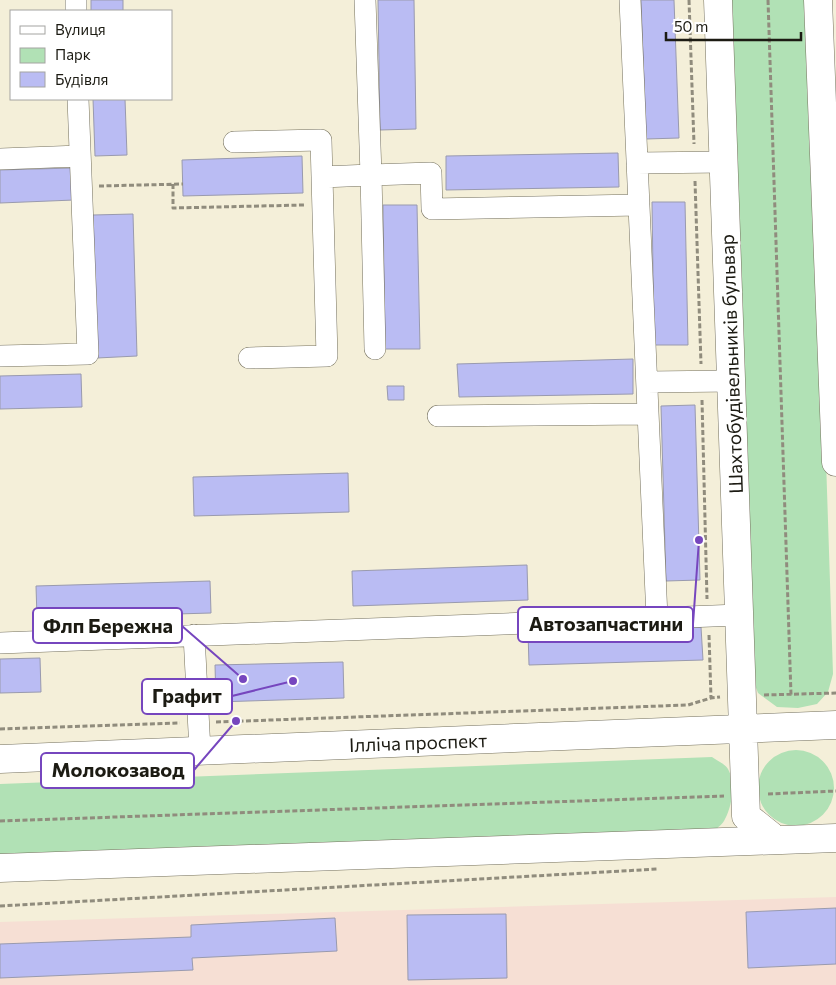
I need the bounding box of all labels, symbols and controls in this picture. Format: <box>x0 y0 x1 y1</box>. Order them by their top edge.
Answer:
legend <box>10 10 172 100</box>
scale bar <box>666 10 801 42</box>
text: 50 m <box>674 17 708 35</box>
text: Вулиця <box>55 20 106 38</box>
text: Парк <box>55 45 91 63</box>
text: Будівля <box>55 70 108 88</box>
street label: Шахтобудівельників бульвар <box>715 234 747 494</box>
callout: Автозапчастини <box>518 607 693 642</box>
callout: Флп Бережна <box>33 608 182 643</box>
text: Автозапчастини <box>529 611 683 635</box>
text: Флп Бережна <box>43 613 173 637</box>
callout: Графит <box>142 679 232 714</box>
text: Графит <box>152 683 222 707</box>
street label: Ілліча проспект <box>348 728 488 756</box>
callout: Молокозавод <box>41 753 194 788</box>
text: Молокозавод <box>51 757 185 781</box>

